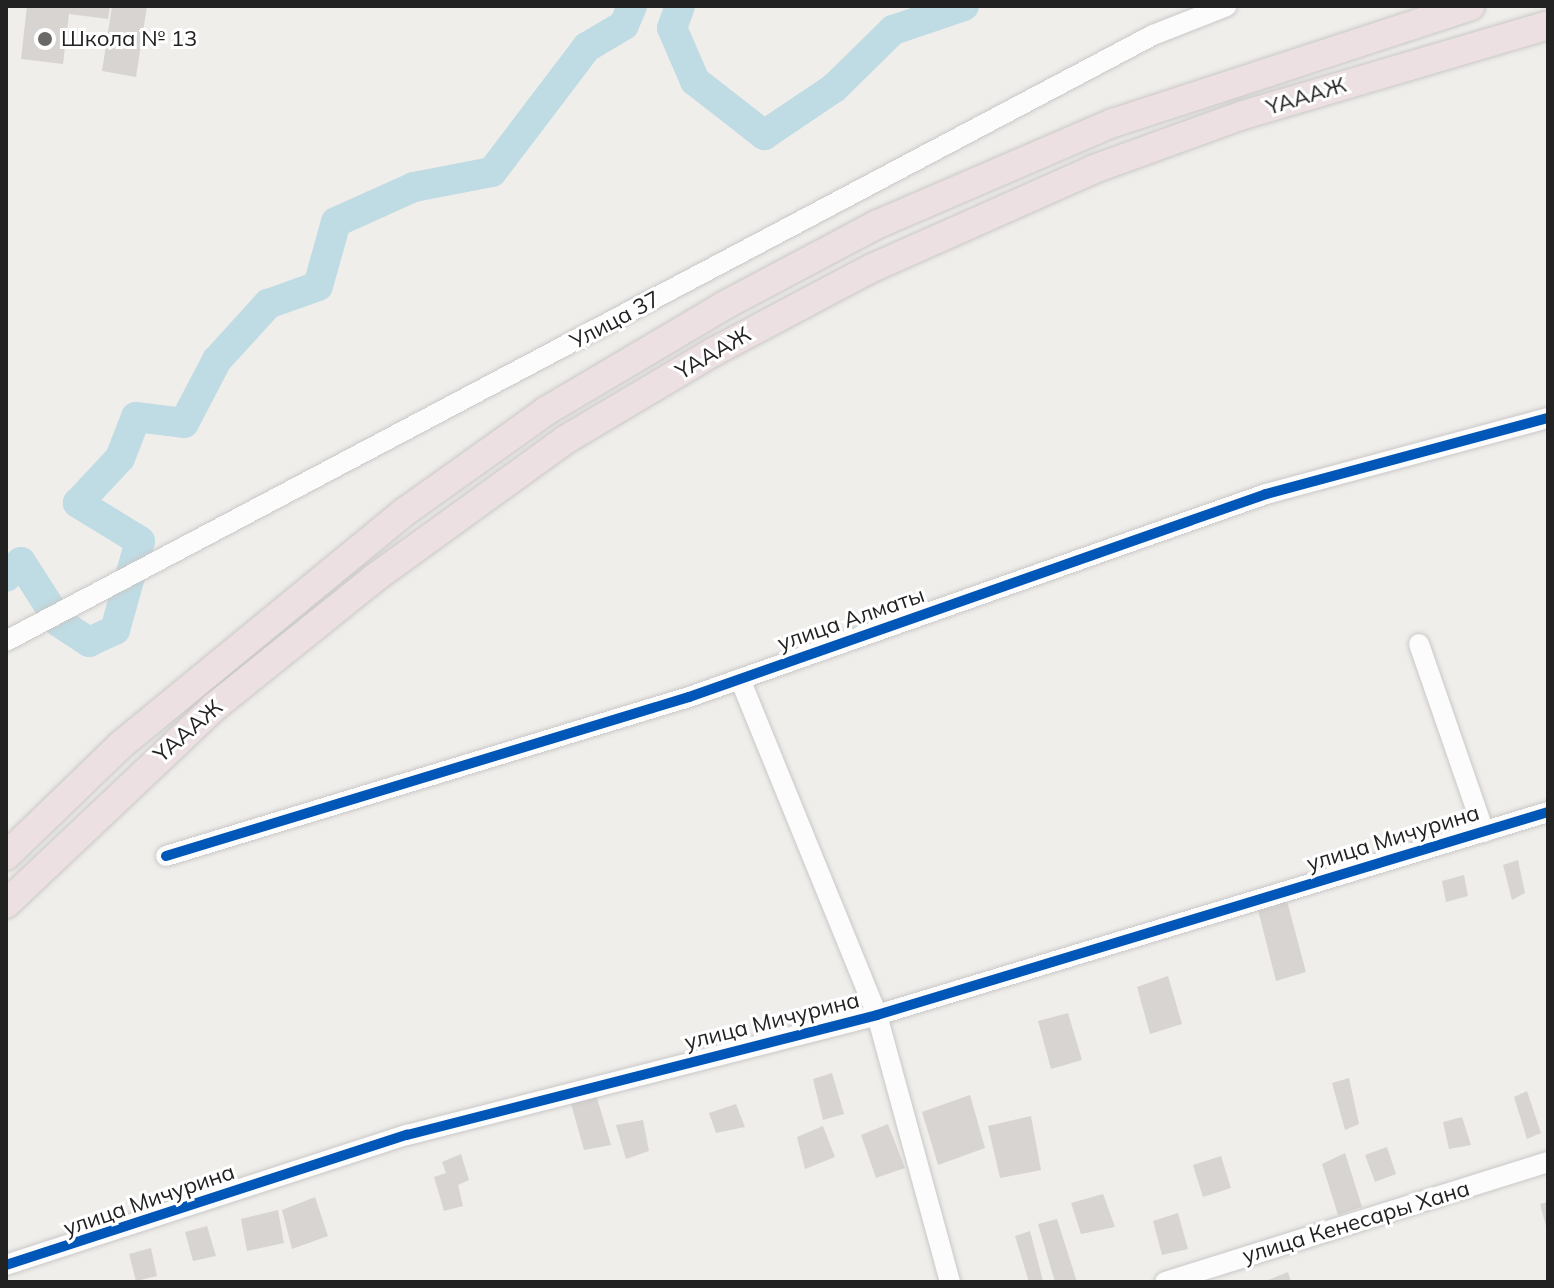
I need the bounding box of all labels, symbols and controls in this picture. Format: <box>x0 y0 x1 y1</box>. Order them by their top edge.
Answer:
place label: Школа № 13 <box>61 26 197 52</box>
marker: Школа № 13 <box>36 30 54 48</box>
street label: ҮАААЖ <box>1263 71 1349 121</box>
street label: Улица 37 <box>566 285 664 355</box>
street label: ҮАААЖ <box>671 321 755 385</box>
street label: улица Алматы <box>774 582 928 656</box>
street label: ҮАААЖ <box>148 694 228 768</box>
street label: улица Мичурина <box>1303 799 1483 877</box>
street label: улица Мичурина <box>682 987 862 1055</box>
street label: улица Мичурина <box>60 1158 238 1242</box>
street label: улица Кенесары Хана <box>1239 1175 1473 1269</box>

